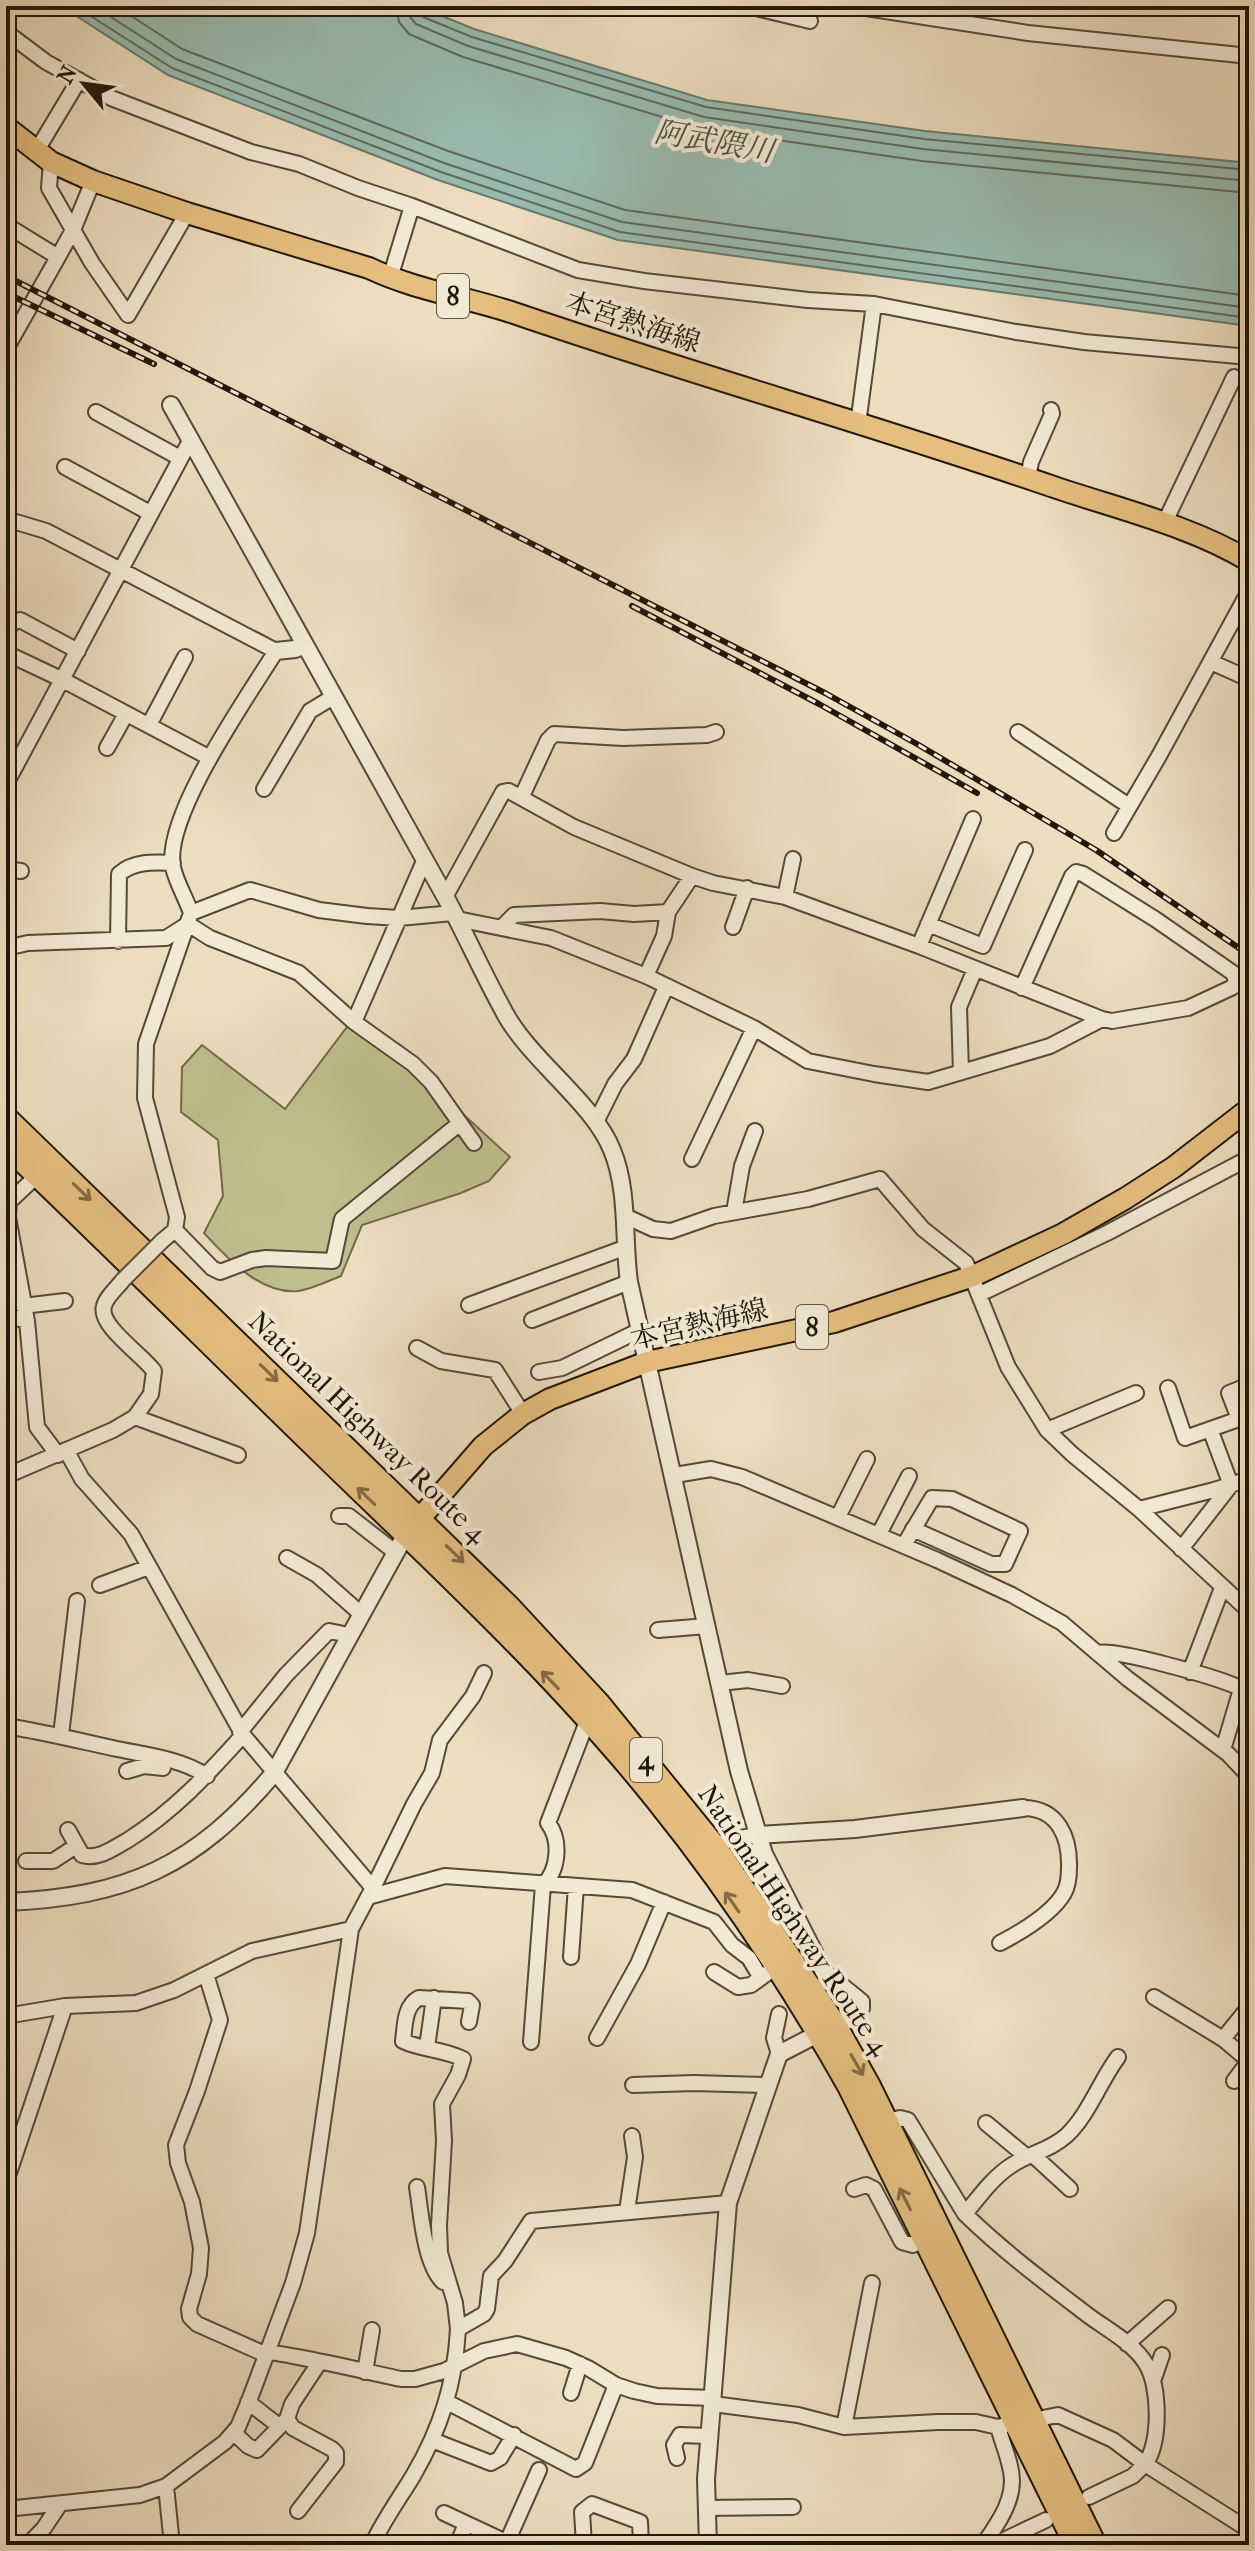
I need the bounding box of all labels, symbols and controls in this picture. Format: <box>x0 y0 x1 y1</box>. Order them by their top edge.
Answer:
north arrow <box>44 44 124 124</box>
text: N <box>52 61 83 88</box>
water label: 阿武隈川 <box>652 114 779 170</box>
road number: 8 <box>437 274 469 318</box>
street label: 本宮熱海線 <box>561 285 705 359</box>
one-way arrow <box>72 1182 92 1201</box>
street label: 本宮熱海線 <box>627 1292 771 1356</box>
street label: National Highway Route 4 <box>242 1304 495 1551</box>
road number: 8 <box>796 1305 828 1349</box>
one-way arrow <box>259 1363 278 1382</box>
one-way arrow <box>357 1487 376 1506</box>
one-way arrow <box>445 1544 464 1563</box>
one-way arrow <box>540 1670 559 1690</box>
road number: 4 <box>630 1738 662 1782</box>
street label: National Highway Route 4 <box>691 1779 898 2063</box>
one-way arrow <box>723 1892 740 1914</box>
one-way arrow <box>849 2053 865 2076</box>
one-way arrow <box>897 2187 912 2211</box>

